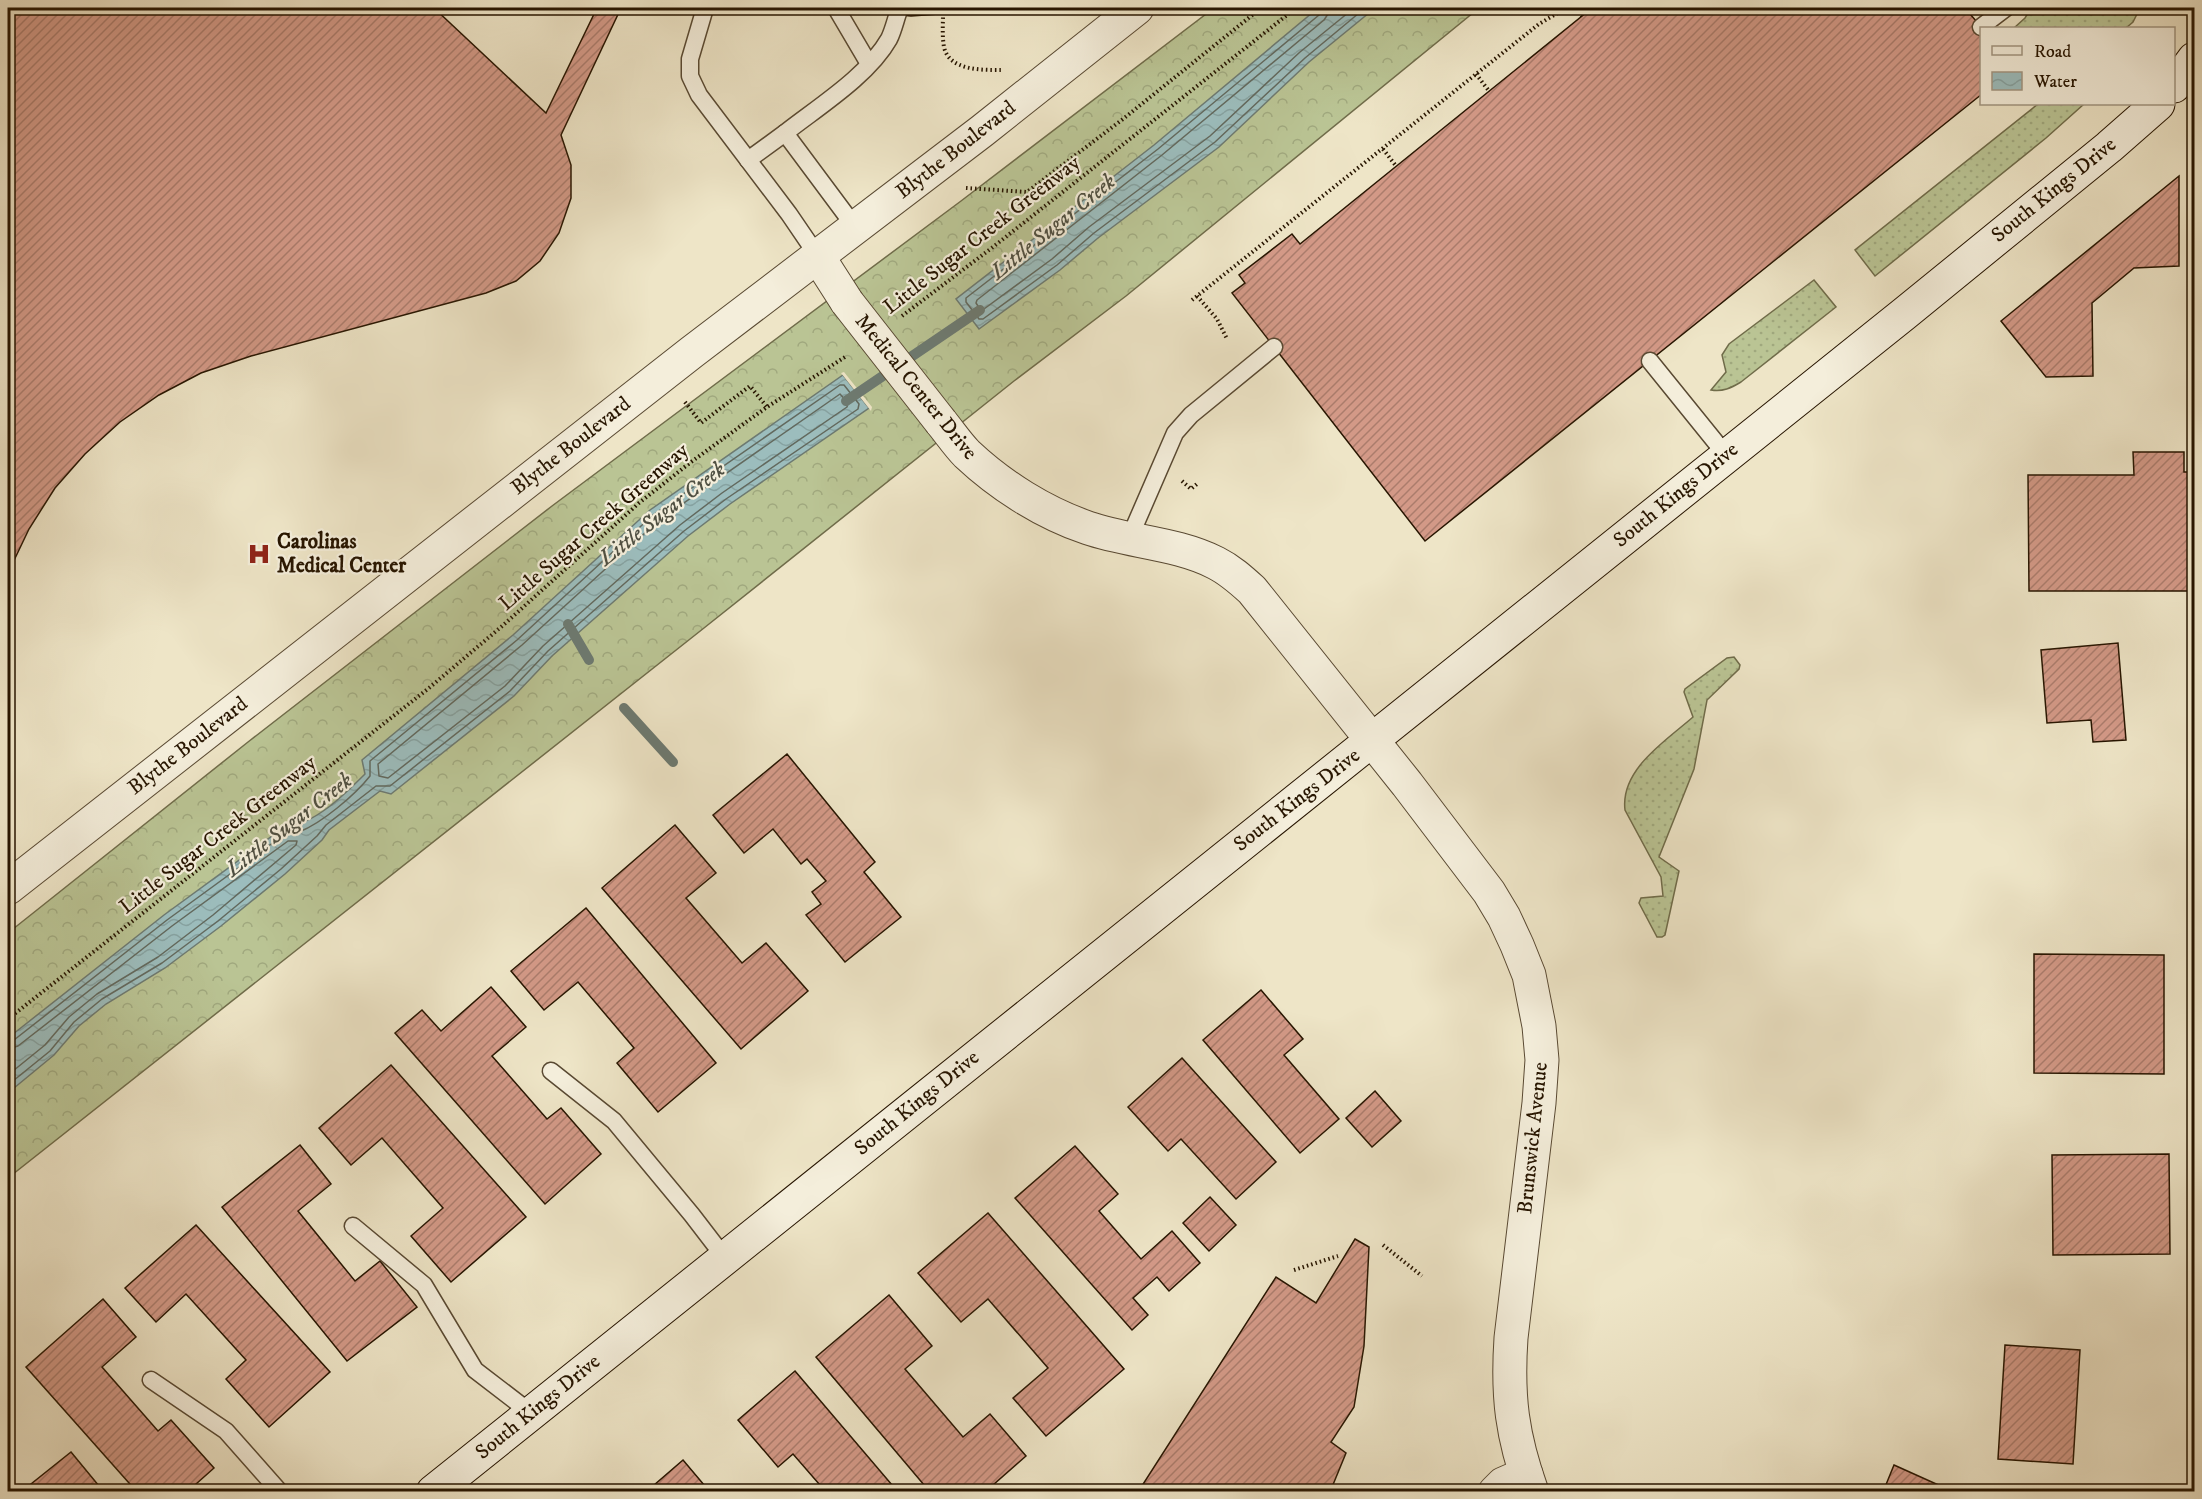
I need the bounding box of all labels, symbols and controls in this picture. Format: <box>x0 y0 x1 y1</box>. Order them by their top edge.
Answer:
legend <box>1980 27 2175 105</box>
text: Road <box>2034 41 2071 63</box>
text: Water <box>2033 71 2077 93</box>
street label: Blythe Boulevard <box>891 95 1022 205</box>
street label: South Kings Drive <box>1986 131 2122 248</box>
street label: Little Sugar Creek Greenway <box>878 149 1087 320</box>
water label: Little Sugar Creek <box>983 168 1122 287</box>
street label: Medical Center Drive <box>849 309 983 465</box>
street label: Blythe Boulevard <box>506 391 637 501</box>
street label: South Kings Drive <box>1608 436 1744 553</box>
street label: Little Sugar Creek Greenway <box>494 437 695 616</box>
water label: Little Sugar Creek <box>592 456 731 573</box>
place label: Carolinas Medical Center <box>277 529 407 579</box>
hospital icon: Carolinas Medical Center <box>246 541 272 567</box>
street label: Blythe Boulevard <box>123 691 254 801</box>
street label: South Kings Drive <box>1229 742 1366 857</box>
street label: Little Sugar Creek Greenway <box>114 749 323 920</box>
water label: Little Sugar Creek <box>219 767 358 884</box>
street label: South Kings Drive <box>849 1044 985 1161</box>
street label: Brunswick Avenue <box>1512 1061 1554 1215</box>
street label: South Kings Drive <box>470 1348 606 1465</box>

